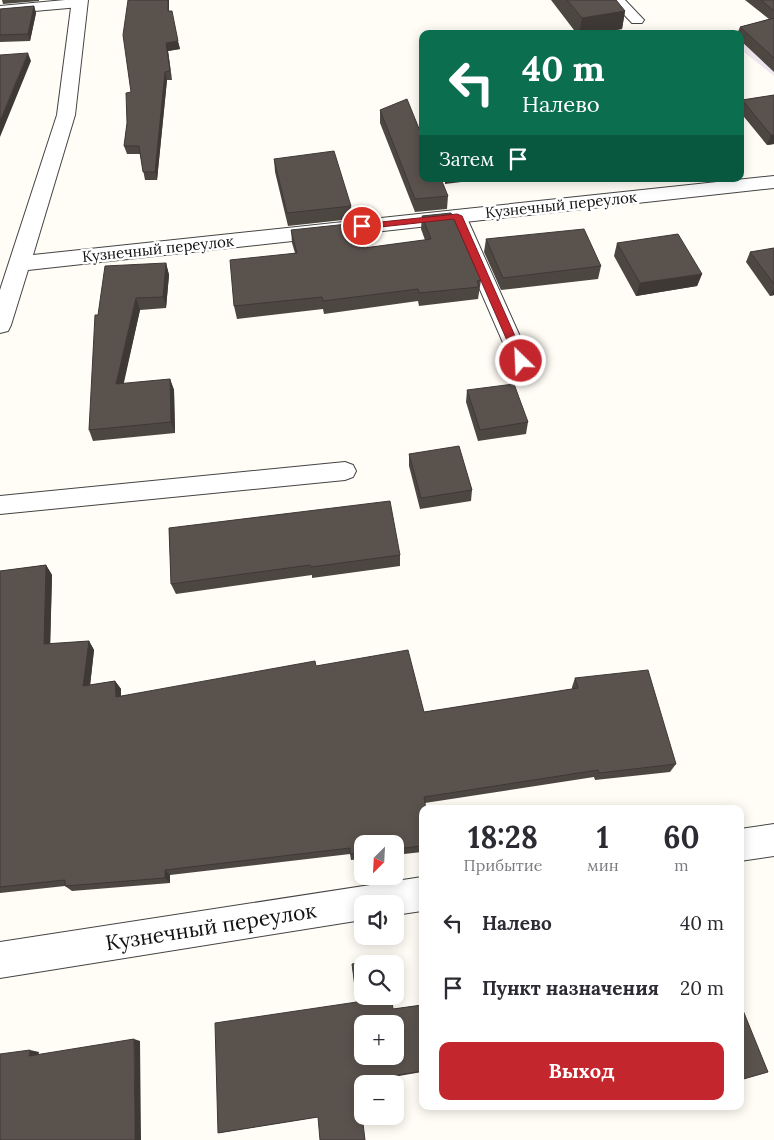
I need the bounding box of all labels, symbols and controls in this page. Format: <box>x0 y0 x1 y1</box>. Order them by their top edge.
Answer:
text: 40 m <box>522 46 605 91</box>
icon: left <box>439 50 504 115</box>
text: Налево <box>522 90 600 118</box>
icon: arrive <box>504 145 532 173</box>
text: Затем <box>439 147 494 171</box>
street label: Кузнечный переулок <box>484 187 638 222</box>
pin <box>341 205 383 247</box>
icon: arrive <box>348 212 376 240</box>
street label: Кузнечный переулок <box>81 231 235 266</box>
position arrow <box>494 334 546 386</box>
text: 18:28 <box>468 818 538 856</box>
text: 1 <box>597 818 609 856</box>
text: 60 <box>663 818 700 856</box>
north arrow <box>354 835 404 885</box>
map controls <box>354 835 404 1125</box>
text: Прибытие <box>463 855 542 875</box>
text: мин <box>587 855 619 875</box>
text: m <box>674 855 689 875</box>
button: sound <box>354 895 404 945</box>
street label: Кузнечный переулок <box>104 896 319 957</box>
icon: left <box>439 909 467 937</box>
text: Налево <box>482 911 552 935</box>
text: 40 m <box>680 911 724 935</box>
button: search <box>354 955 404 1005</box>
icon: arrive <box>439 974 467 1002</box>
text: Пункт назначения <box>482 976 659 1000</box>
text: 20 m <box>680 976 724 1000</box>
button: + <box>354 1015 404 1065</box>
button: Выход <box>439 1042 724 1100</box>
button: − <box>354 1075 404 1125</box>

